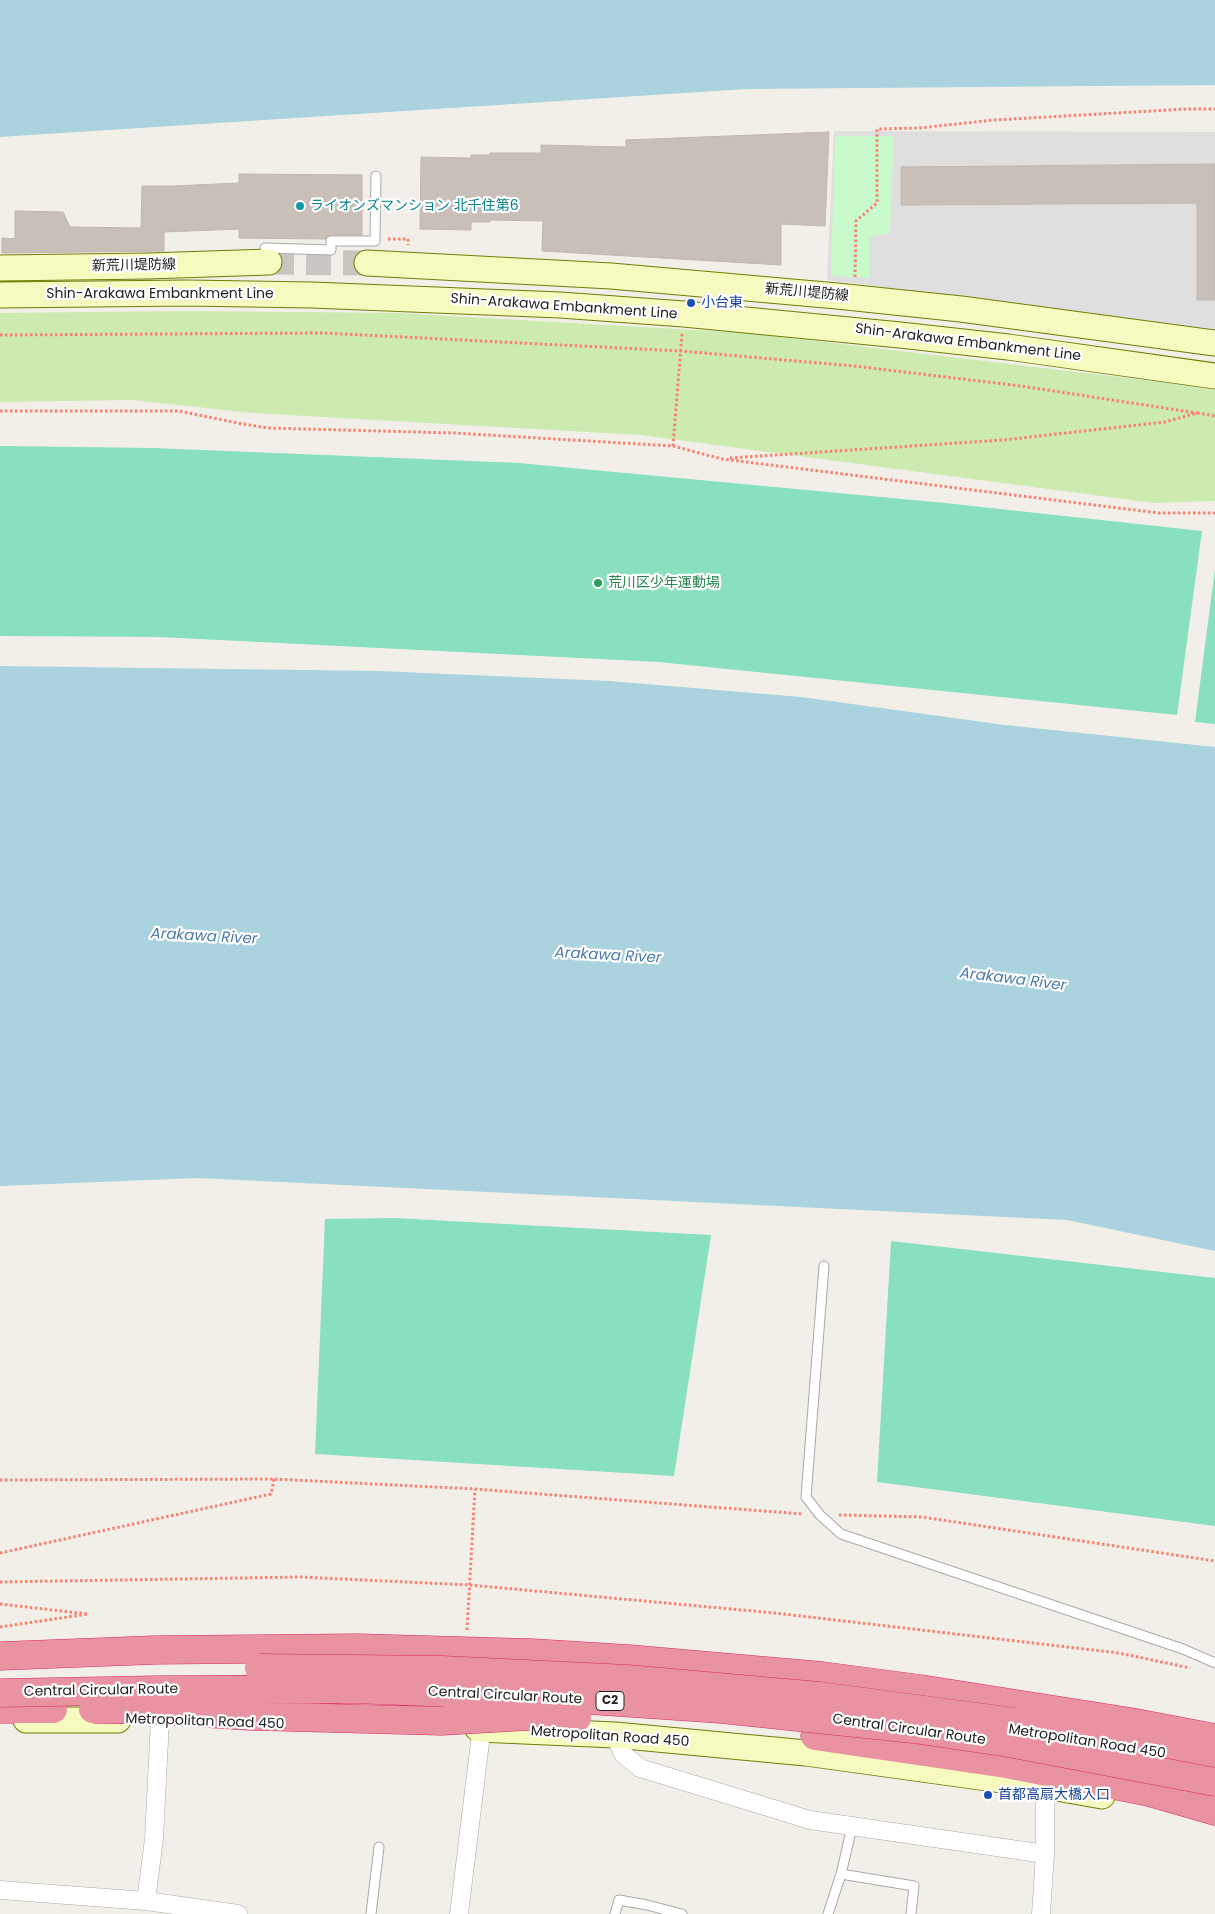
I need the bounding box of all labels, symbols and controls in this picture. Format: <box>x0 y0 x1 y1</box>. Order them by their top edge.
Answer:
place label: ライオンズマンション 北千住第6 <box>310 198 519 214</box>
marker: ライオンズマンション 北千住第6 <box>294 200 306 212</box>
street label: 新荒川堤防線 <box>92 257 176 275</box>
street label: 新荒川堤防線 <box>764 281 850 305</box>
street label: Shin-Arakawa Embankment Line <box>46 286 274 302</box>
street label: Shin-Arakawa Embankment Line <box>450 291 678 323</box>
place label: 小台東 <box>701 295 743 311</box>
marker: 小台東 <box>685 297 697 309</box>
street label: Shin-Arakawa Embankment Line <box>854 321 1082 365</box>
place label: 荒川区少年運動場 <box>608 575 720 591</box>
marker: 荒川区少年運動場 <box>592 577 604 589</box>
water label: Arakawa River <box>150 925 258 949</box>
water label: Arakawa River <box>554 944 662 968</box>
water label: Arakawa River <box>959 965 1067 995</box>
street label: Central Circular Route <box>24 1681 178 1701</box>
street label: Central Circular Route <box>427 1684 583 1708</box>
road number: C2 <box>596 1692 624 1710</box>
street label: Metropolitan Road 450 <box>125 1711 285 1733</box>
street label: Central Circular Route <box>831 1711 987 1749</box>
street label: Metropolitan Road 450 <box>1007 1721 1167 1763</box>
street label: Metropolitan Road 450 <box>530 1723 690 1751</box>
place label: 首都高扇大橋入口 <box>998 1787 1110 1803</box>
marker: 首都高扇大橋入口 <box>982 1789 994 1801</box>

